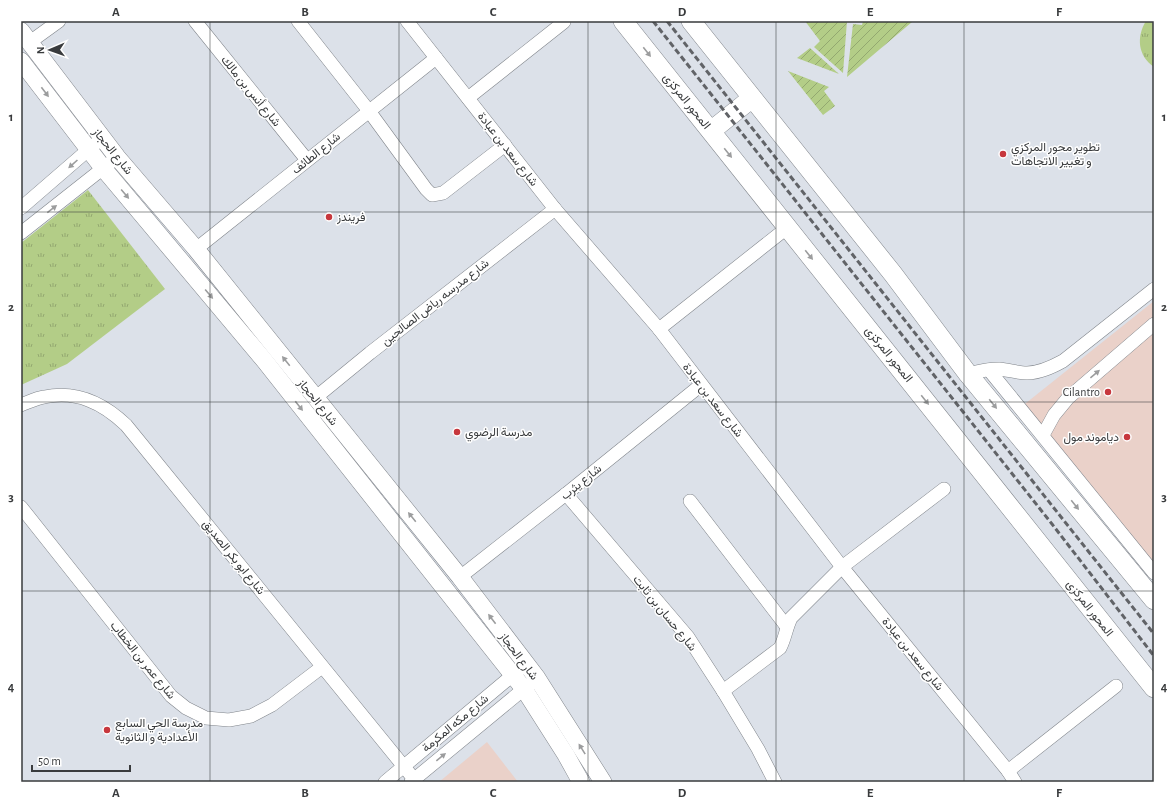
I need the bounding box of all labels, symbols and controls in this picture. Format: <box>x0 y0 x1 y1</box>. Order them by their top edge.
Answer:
text: A <box>112 6 120 19</box>
text: B <box>301 6 309 19</box>
text: C <box>490 6 497 19</box>
text: D <box>678 6 687 19</box>
text: E <box>867 6 874 19</box>
text: F <box>1056 6 1063 19</box>
north arrow <box>30 30 70 70</box>
text: N <box>35 46 46 54</box>
one-way arrow <box>643 46 652 57</box>
street label: شارع أنس بن مالك <box>217 53 284 131</box>
street label: المحور المركزى <box>659 71 713 132</box>
one-way arrow <box>40 86 49 97</box>
street label: شارع سعد بن عبادة <box>473 110 540 190</box>
text: 1 <box>9 111 13 124</box>
text: 1 <box>1162 111 1166 124</box>
street label: شارع الحجاز <box>88 125 135 178</box>
street label: شارع الطائف <box>290 130 344 178</box>
place label: تطوير محور المركزي و تغيير الاتجاهات <box>1011 141 1100 169</box>
one-way arrow <box>724 148 733 159</box>
marker: تطوير محور المركزي و تغيير الاتجاهات <box>998 149 1008 159</box>
one-way arrow <box>68 159 78 168</box>
one-way arrow <box>120 189 129 199</box>
one-way arrow <box>46 205 57 213</box>
place label: فريندز <box>336 211 365 225</box>
marker: فريندز <box>324 212 334 222</box>
one-way arrow <box>805 249 814 260</box>
street label: شارع مدرسه رياض الصالحين <box>379 257 493 350</box>
one-way arrow <box>204 288 213 299</box>
text: 2 <box>8 301 14 314</box>
text: 2 <box>1161 301 1167 314</box>
street label: المحور المركزى <box>861 324 915 385</box>
one-way arrow <box>282 356 291 367</box>
street label: شارع سعد بن عبادة <box>678 361 745 441</box>
one-way arrow <box>1090 370 1101 379</box>
street label: شارع الحجاز <box>293 376 340 429</box>
place label: Cilantro <box>1063 386 1100 398</box>
marker: Cilantro <box>1103 387 1113 397</box>
one-way arrow <box>921 395 930 406</box>
one-way arrow <box>989 398 997 409</box>
one-way arrow <box>294 400 303 411</box>
place label: مدرسة الرضوي <box>465 426 532 442</box>
marker: مدرسة الرضوي <box>452 427 462 437</box>
place label: دياموند مول <box>1063 431 1119 445</box>
marker: دياموند مول <box>1122 432 1132 442</box>
street label: شارع يثرب <box>558 462 605 504</box>
text: 3 <box>8 491 14 504</box>
text: 3 <box>1161 491 1167 504</box>
one-way arrow <box>1071 499 1080 510</box>
one-way arrow <box>407 512 416 522</box>
street label: شارع ابو بكر الصديق <box>198 517 268 598</box>
street label: شارع حسان بن ثابت <box>629 573 699 655</box>
street label: المحور المركزى <box>1063 578 1116 640</box>
one-way arrow <box>488 614 496 625</box>
street label: شارع سعد بن عبادة <box>878 615 946 695</box>
street label: شارع عمر بن الخطاب <box>106 619 178 703</box>
street label: شارع الحجاز <box>494 629 541 684</box>
text: 4 <box>8 681 15 694</box>
text: 4 <box>1161 681 1168 694</box>
street label: شارع مكه المكرمة <box>420 692 492 756</box>
place label: مدرسة الحي السابع الأعدادية و الثانوية <box>115 717 203 745</box>
marker: مدرسة الحي السابع الأعدادية و الثانوية <box>102 725 112 735</box>
one-way arrow <box>578 744 586 754</box>
scale bar <box>32 747 130 773</box>
one-way arrow <box>435 753 446 762</box>
text: 50 m <box>38 755 61 767</box>
text: A <box>112 787 120 800</box>
text: B <box>301 787 309 800</box>
text: C <box>490 787 497 800</box>
text: D <box>678 787 687 800</box>
text: E <box>867 787 874 800</box>
text: F <box>1056 787 1063 800</box>

